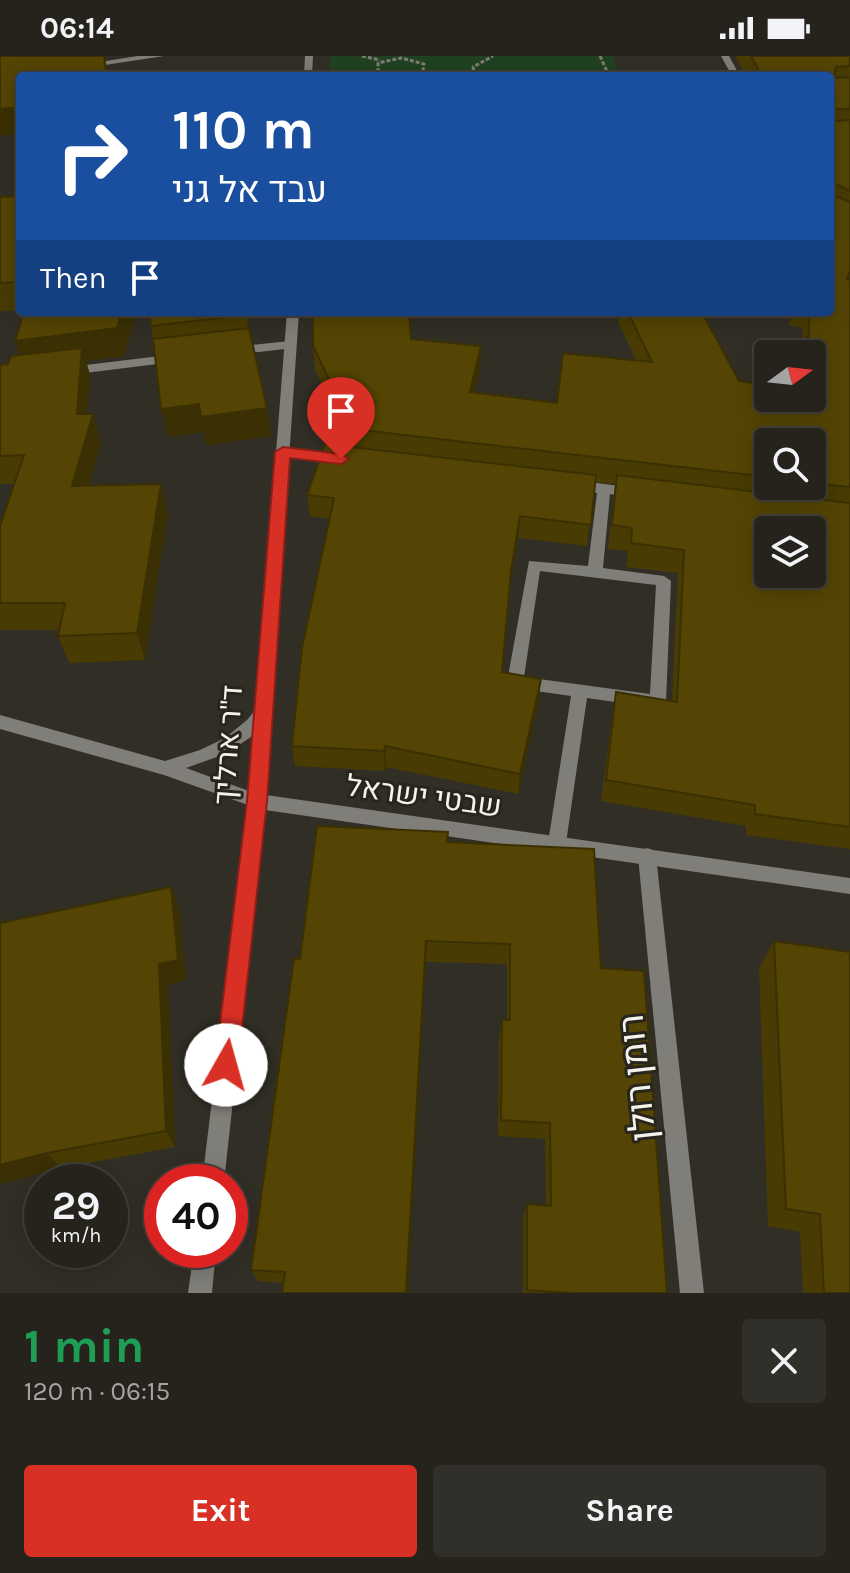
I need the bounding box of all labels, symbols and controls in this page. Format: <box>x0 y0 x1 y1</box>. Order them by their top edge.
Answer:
text: 06:14 <box>40 10 114 46</box>
text: 110 m <box>172 97 315 162</box>
icon: right <box>40 104 144 208</box>
text: עבד אל גני <box>172 169 327 211</box>
icon: arrive <box>123 256 167 300</box>
text: Then <box>40 260 107 296</box>
north arrow <box>754 340 826 412</box>
map controls <box>754 340 826 588</box>
pin <box>307 377 375 459</box>
icon: arrive <box>319 389 363 433</box>
button: search <box>754 428 826 500</box>
button: layers <box>754 516 826 588</box>
street label: ד"ר ארליך <box>206 684 250 806</box>
street label: שבטי ישראל <box>344 767 504 825</box>
street label: רומן רולן <box>609 1012 665 1143</box>
position arrow <box>184 1023 268 1107</box>
speed limit sign: 40 <box>144 1164 248 1268</box>
text: 29 <box>52 1182 100 1229</box>
text: km/h <box>51 1224 101 1247</box>
text: 1 min <box>24 1318 144 1374</box>
button: close <box>742 1319 826 1403</box>
text: 120 m · 06:15 <box>24 1376 170 1407</box>
button: Exit <box>24 1465 417 1557</box>
button: Share <box>433 1465 826 1557</box>

